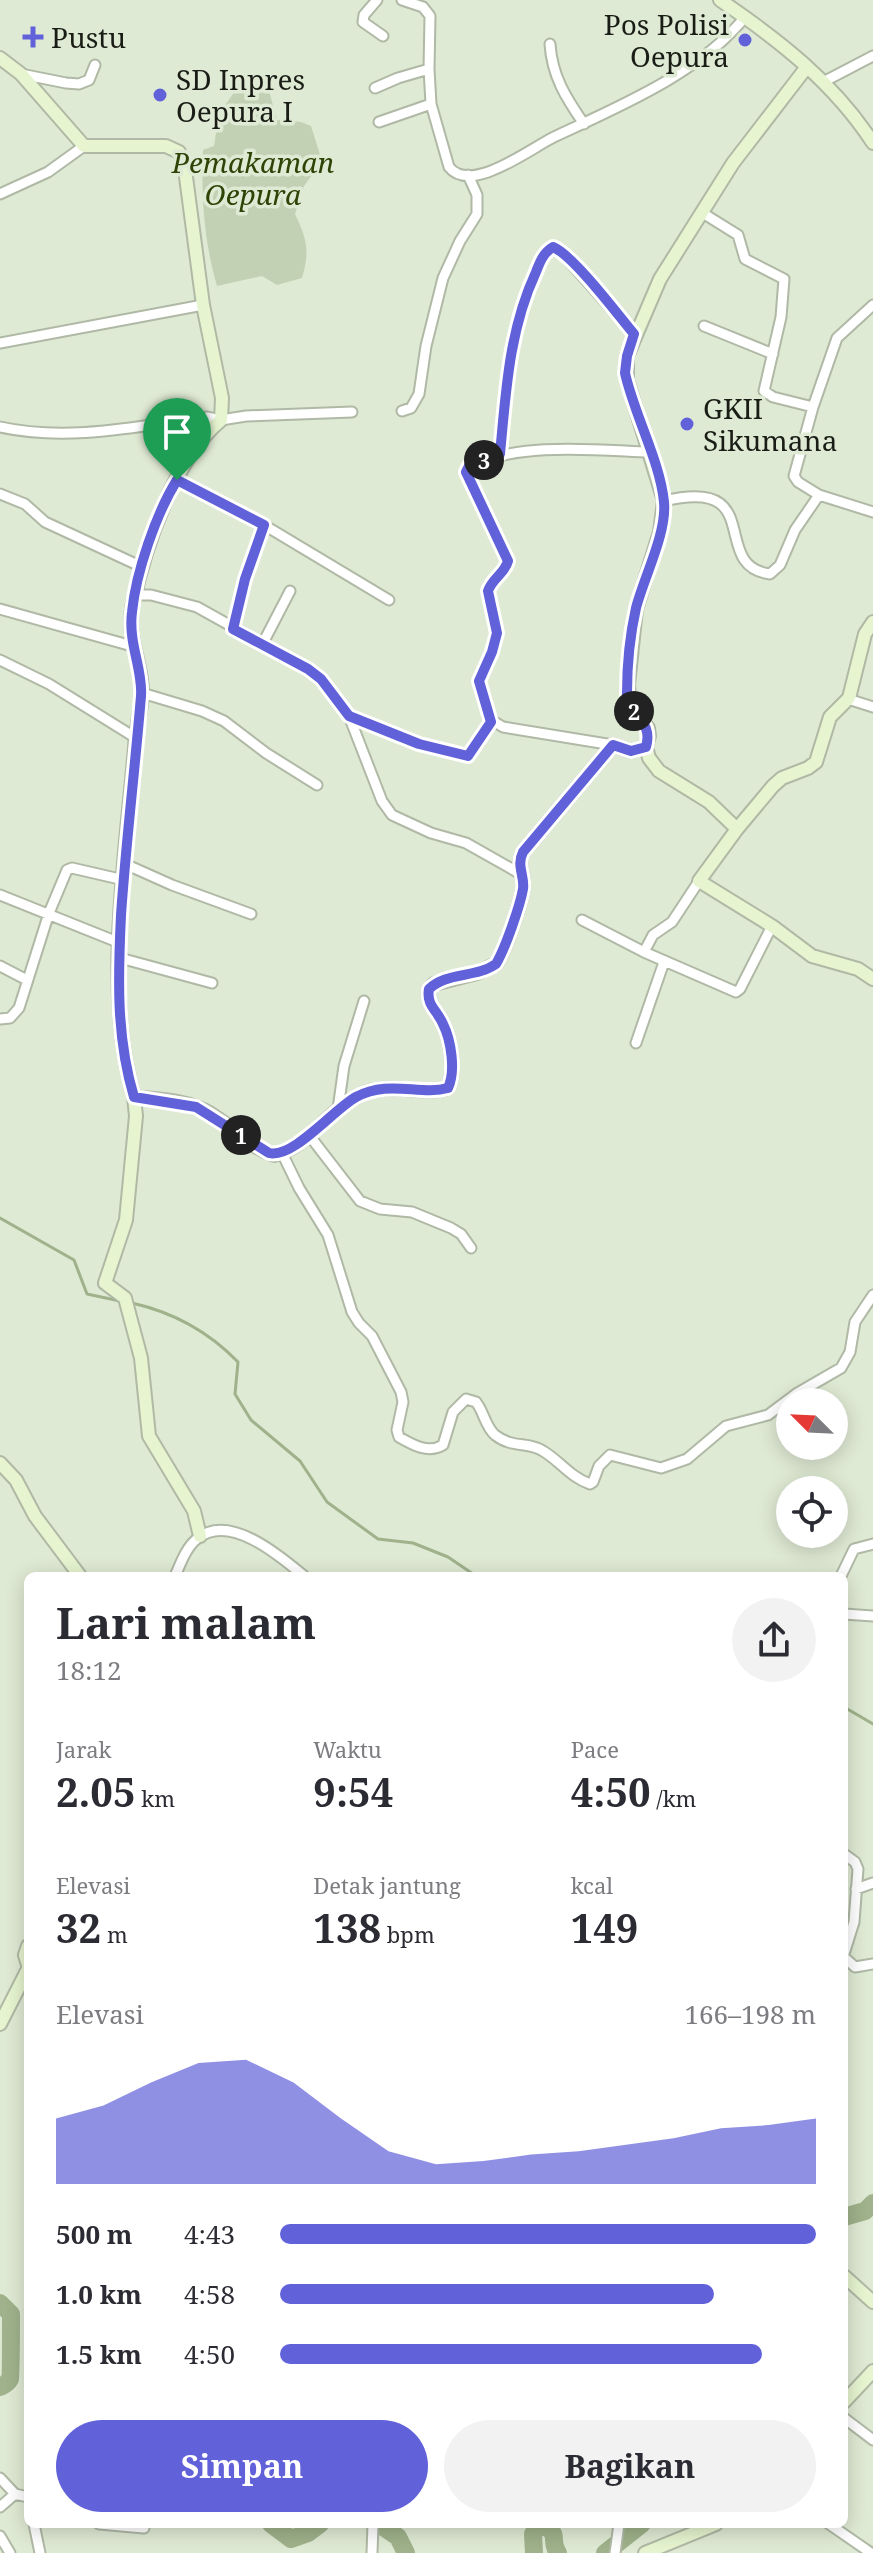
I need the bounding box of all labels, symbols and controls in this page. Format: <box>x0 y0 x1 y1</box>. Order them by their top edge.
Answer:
place label: Pos Polisi Oepura <box>604 5 729 75</box>
place label: Pustu <box>51 18 126 56</box>
marker: Pustu <box>22 26 44 48</box>
marker: Pos Polisi Oepura <box>736 31 754 49</box>
place label: SD Inpres Oepura I <box>176 60 305 130</box>
marker: SD Inpres Oepura I <box>151 86 169 104</box>
park label: Pemakaman Oepura <box>171 143 335 213</box>
place label: GKII Sikumana <box>703 389 837 459</box>
pin <box>143 398 211 480</box>
icon: arrive <box>155 410 199 454</box>
marker: GKII Sikumana <box>678 415 696 433</box>
pin: 3 <box>464 440 504 480</box>
text: 3 <box>478 445 490 475</box>
pin: 2 <box>614 691 654 731</box>
text: 2 <box>628 696 640 726</box>
pin: 1 <box>221 1115 261 1155</box>
text: 1 <box>235 1120 247 1150</box>
north arrow <box>776 1388 848 1460</box>
map controls <box>776 1388 848 1548</box>
button: locate <box>776 1476 848 1548</box>
text: Lari malam <box>56 1592 316 1652</box>
button: share <box>732 1598 816 1682</box>
text: 18:12 <box>56 1652 122 1688</box>
text: Jarak <box>56 1734 111 1764</box>
text: Waktu <box>313 1734 382 1764</box>
text: Pace <box>571 1734 619 1764</box>
text: 2.05 <box>56 1764 136 1819</box>
text: 9:54 <box>313 1764 393 1819</box>
text: 4:50 <box>571 1764 651 1819</box>
text: km <box>136 1783 175 1813</box>
text: /km <box>651 1783 696 1813</box>
text: Elevasi <box>56 1870 130 1900</box>
text: Detak jantung <box>313 1870 461 1900</box>
text: kcal <box>571 1870 613 1900</box>
text: 32 <box>56 1900 101 1955</box>
text: 138 <box>313 1900 381 1955</box>
text: 149 <box>571 1900 638 1955</box>
text: m <box>101 1919 128 1949</box>
text: bpm <box>381 1919 435 1949</box>
text: Elevasi <box>56 1996 144 2032</box>
text: 166–198 m <box>684 1996 816 2032</box>
text: 500 m <box>56 2216 132 2252</box>
text: 4:43 <box>184 2216 235 2252</box>
text: 1.0 km <box>56 2276 142 2312</box>
text: 4:58 <box>184 2276 235 2312</box>
text: 1.5 km <box>56 2336 142 2372</box>
text: 4:50 <box>184 2336 235 2372</box>
button: Simpan <box>56 2420 428 2512</box>
button: Bagikan <box>444 2420 816 2512</box>

